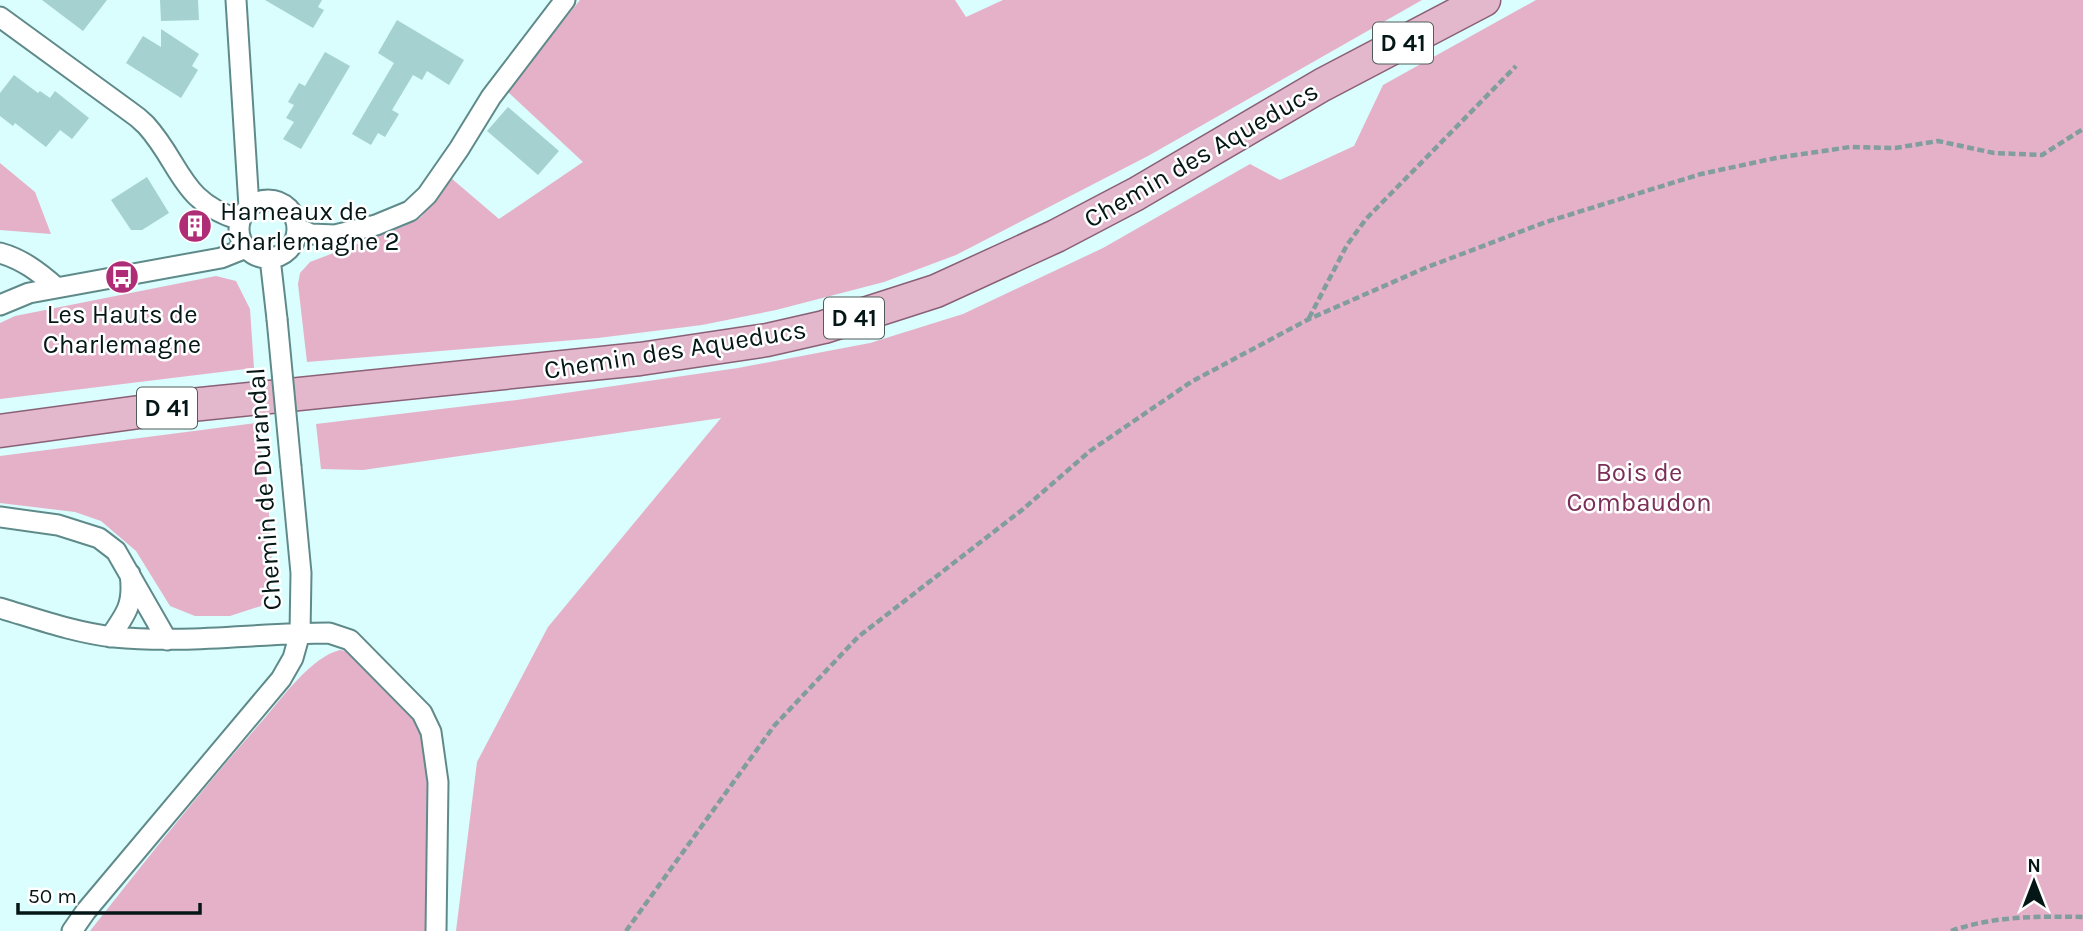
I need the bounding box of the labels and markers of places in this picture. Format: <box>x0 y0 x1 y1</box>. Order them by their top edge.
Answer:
place label: Hameaux de Charlemagne 2 <box>220 196 400 257</box>
building icon: Hameaux de Charlemagne 2 <box>176 207 214 245</box>
bus stop icon: Les Hauts de Charlemagne <box>103 258 141 296</box>
place label: Les Hauts de Charlemagne <box>43 299 201 360</box>

